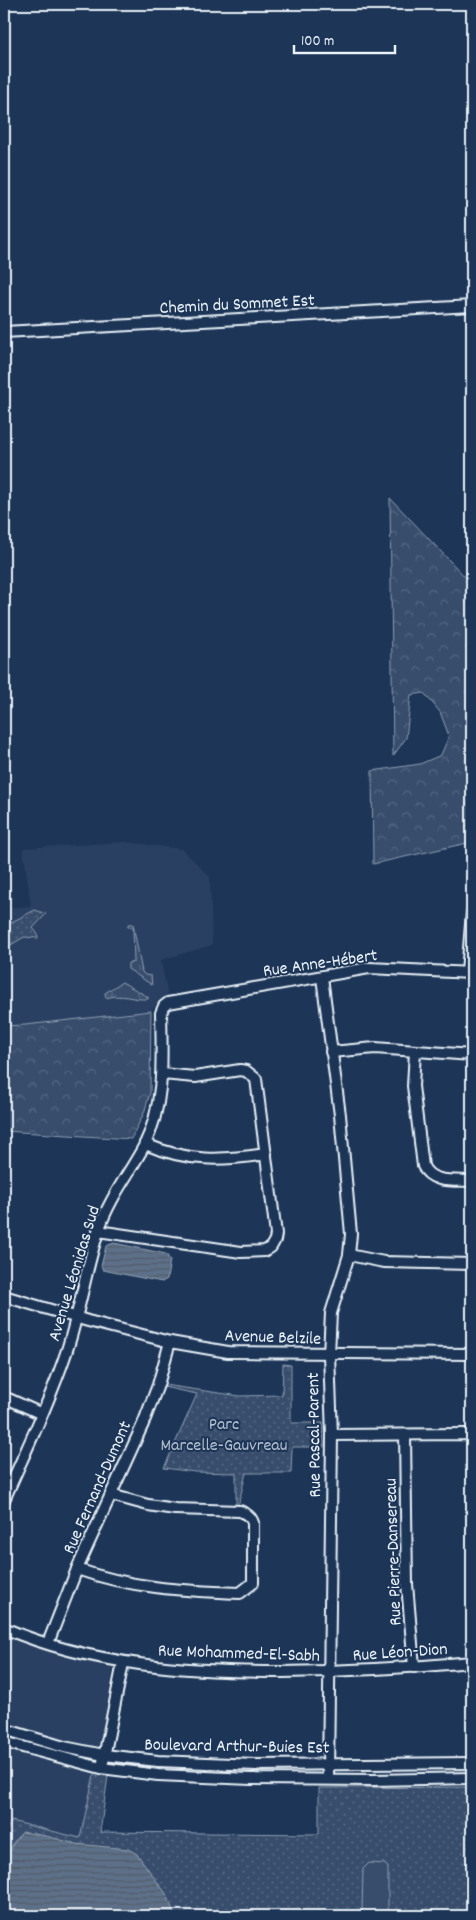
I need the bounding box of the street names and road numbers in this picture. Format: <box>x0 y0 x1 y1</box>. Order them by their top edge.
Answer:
street label: Chemin du Sommet Est <box>159 289 316 322</box>
street label: Rue Anne-Hébert <box>262 944 379 985</box>
street label: Avenue Léonidas Sud <box>43 1203 108 1345</box>
street label: Avenue Belzile <box>224 1324 322 1353</box>
street label: Rue Pascal-Parent <box>302 1372 329 1498</box>
street label: Rue Fernand-Dumont <box>58 1417 139 1559</box>
street label: Rue Pierre-Dansereau <box>379 1478 410 1626</box>
street label: Rue Léon-Dion <box>352 1638 448 1669</box>
street label: Rue Mohammed-El-Sabh <box>157 1639 320 1670</box>
street label: Boulevard Arthur-Buies Est <box>144 1733 330 1762</box>

